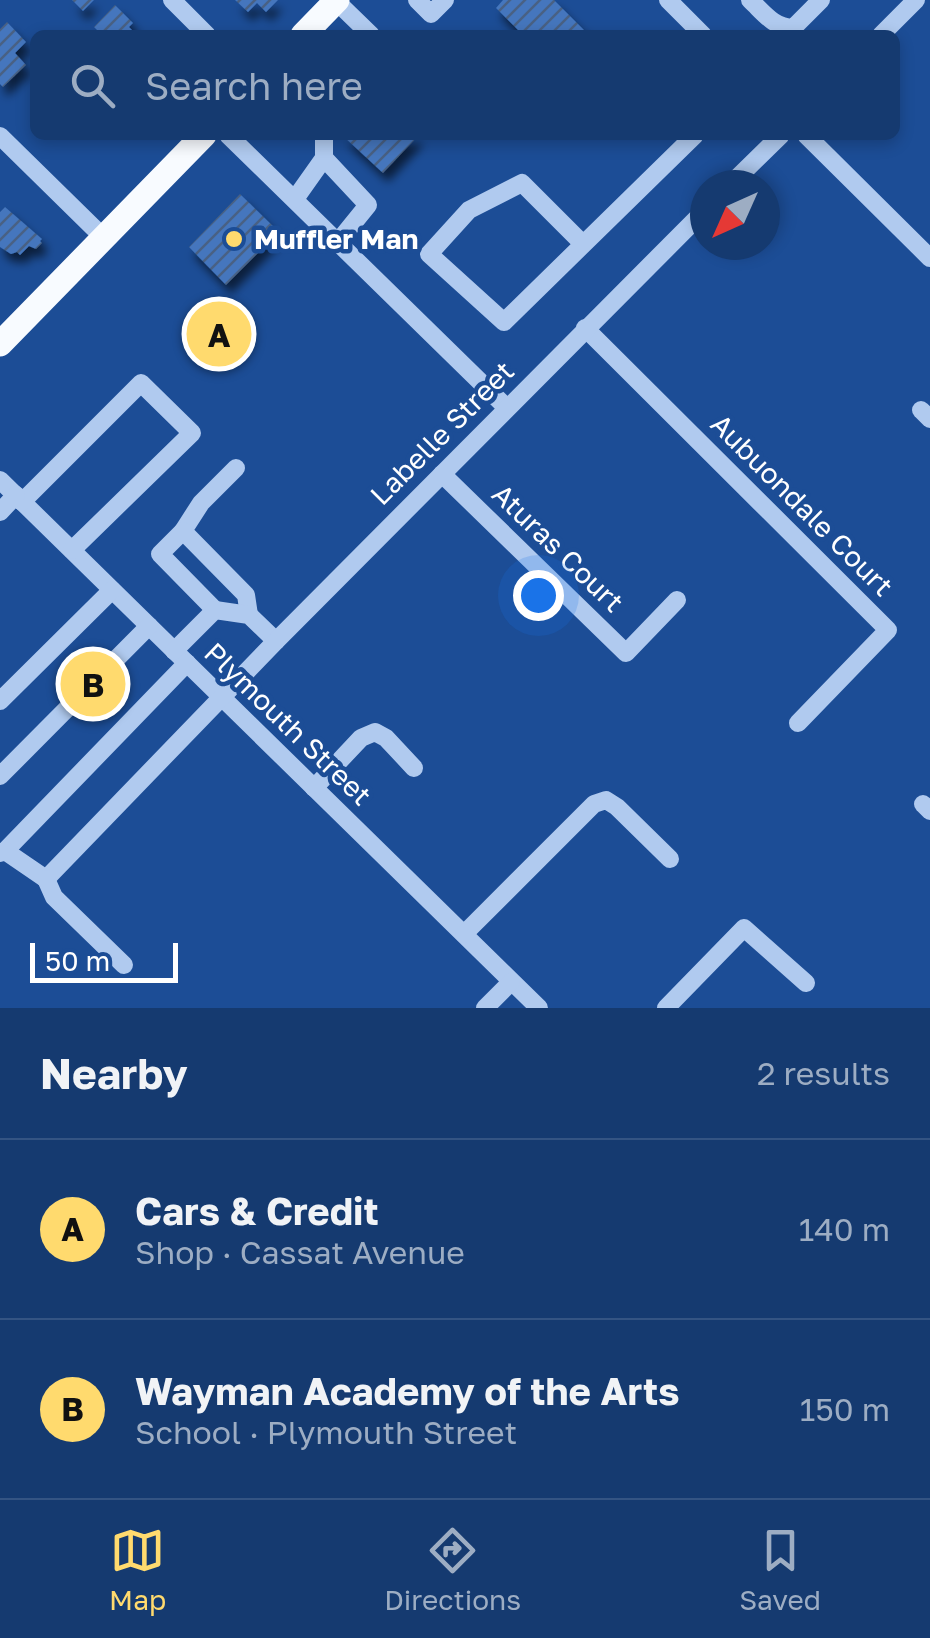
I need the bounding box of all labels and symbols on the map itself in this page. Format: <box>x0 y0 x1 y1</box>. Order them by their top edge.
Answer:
north arrow <box>690 170 780 260</box>
place label: Muffler Man <box>254 222 418 255</box>
marker: Muffler Man <box>223 228 245 250</box>
pin: A <box>186 296 252 372</box>
street label: Labelle Street <box>363 354 520 511</box>
street label: Aubuondale Court <box>705 407 900 602</box>
street label: Aturas Court <box>486 477 631 618</box>
your location <box>513 570 564 621</box>
street label: Plymouth Street <box>198 636 379 812</box>
pin: B <box>61 646 126 722</box>
scale bar <box>30 938 178 983</box>

